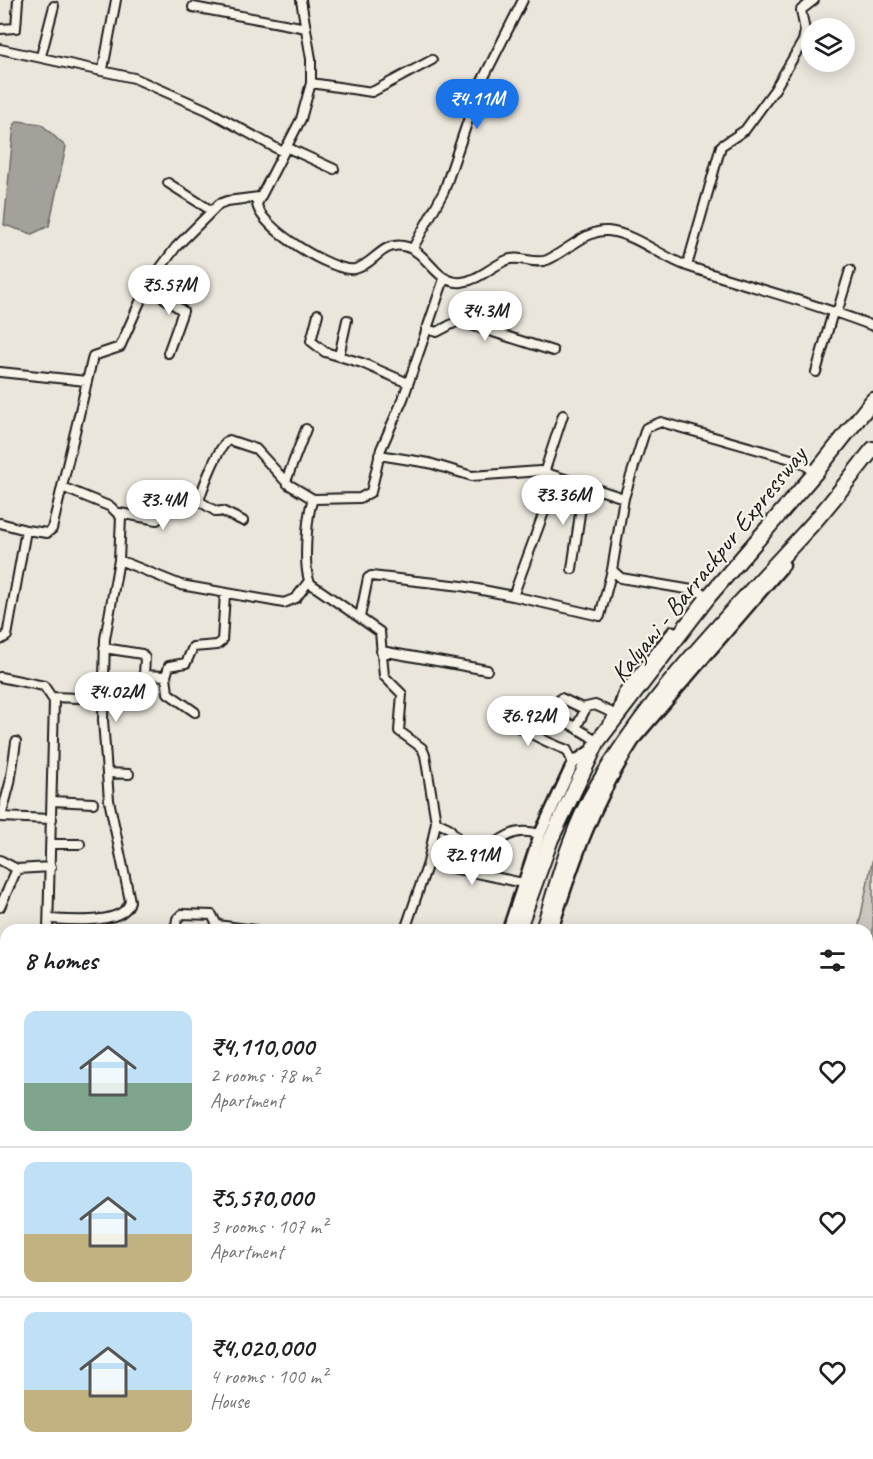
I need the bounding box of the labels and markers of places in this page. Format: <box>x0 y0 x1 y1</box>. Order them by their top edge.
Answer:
pin: ₹4.11M <box>428 79 526 130</box>
pin: ₹5.57M <box>120 265 218 316</box>
pin: ₹4.3M <box>443 291 527 342</box>
pin: ₹3.36M <box>514 475 612 526</box>
pin: ₹3.4M <box>121 480 205 531</box>
pin: ₹4.02M <box>67 672 165 723</box>
pin: ₹6.92M <box>479 696 577 747</box>
pin: ₹2.91M <box>423 835 521 886</box>

